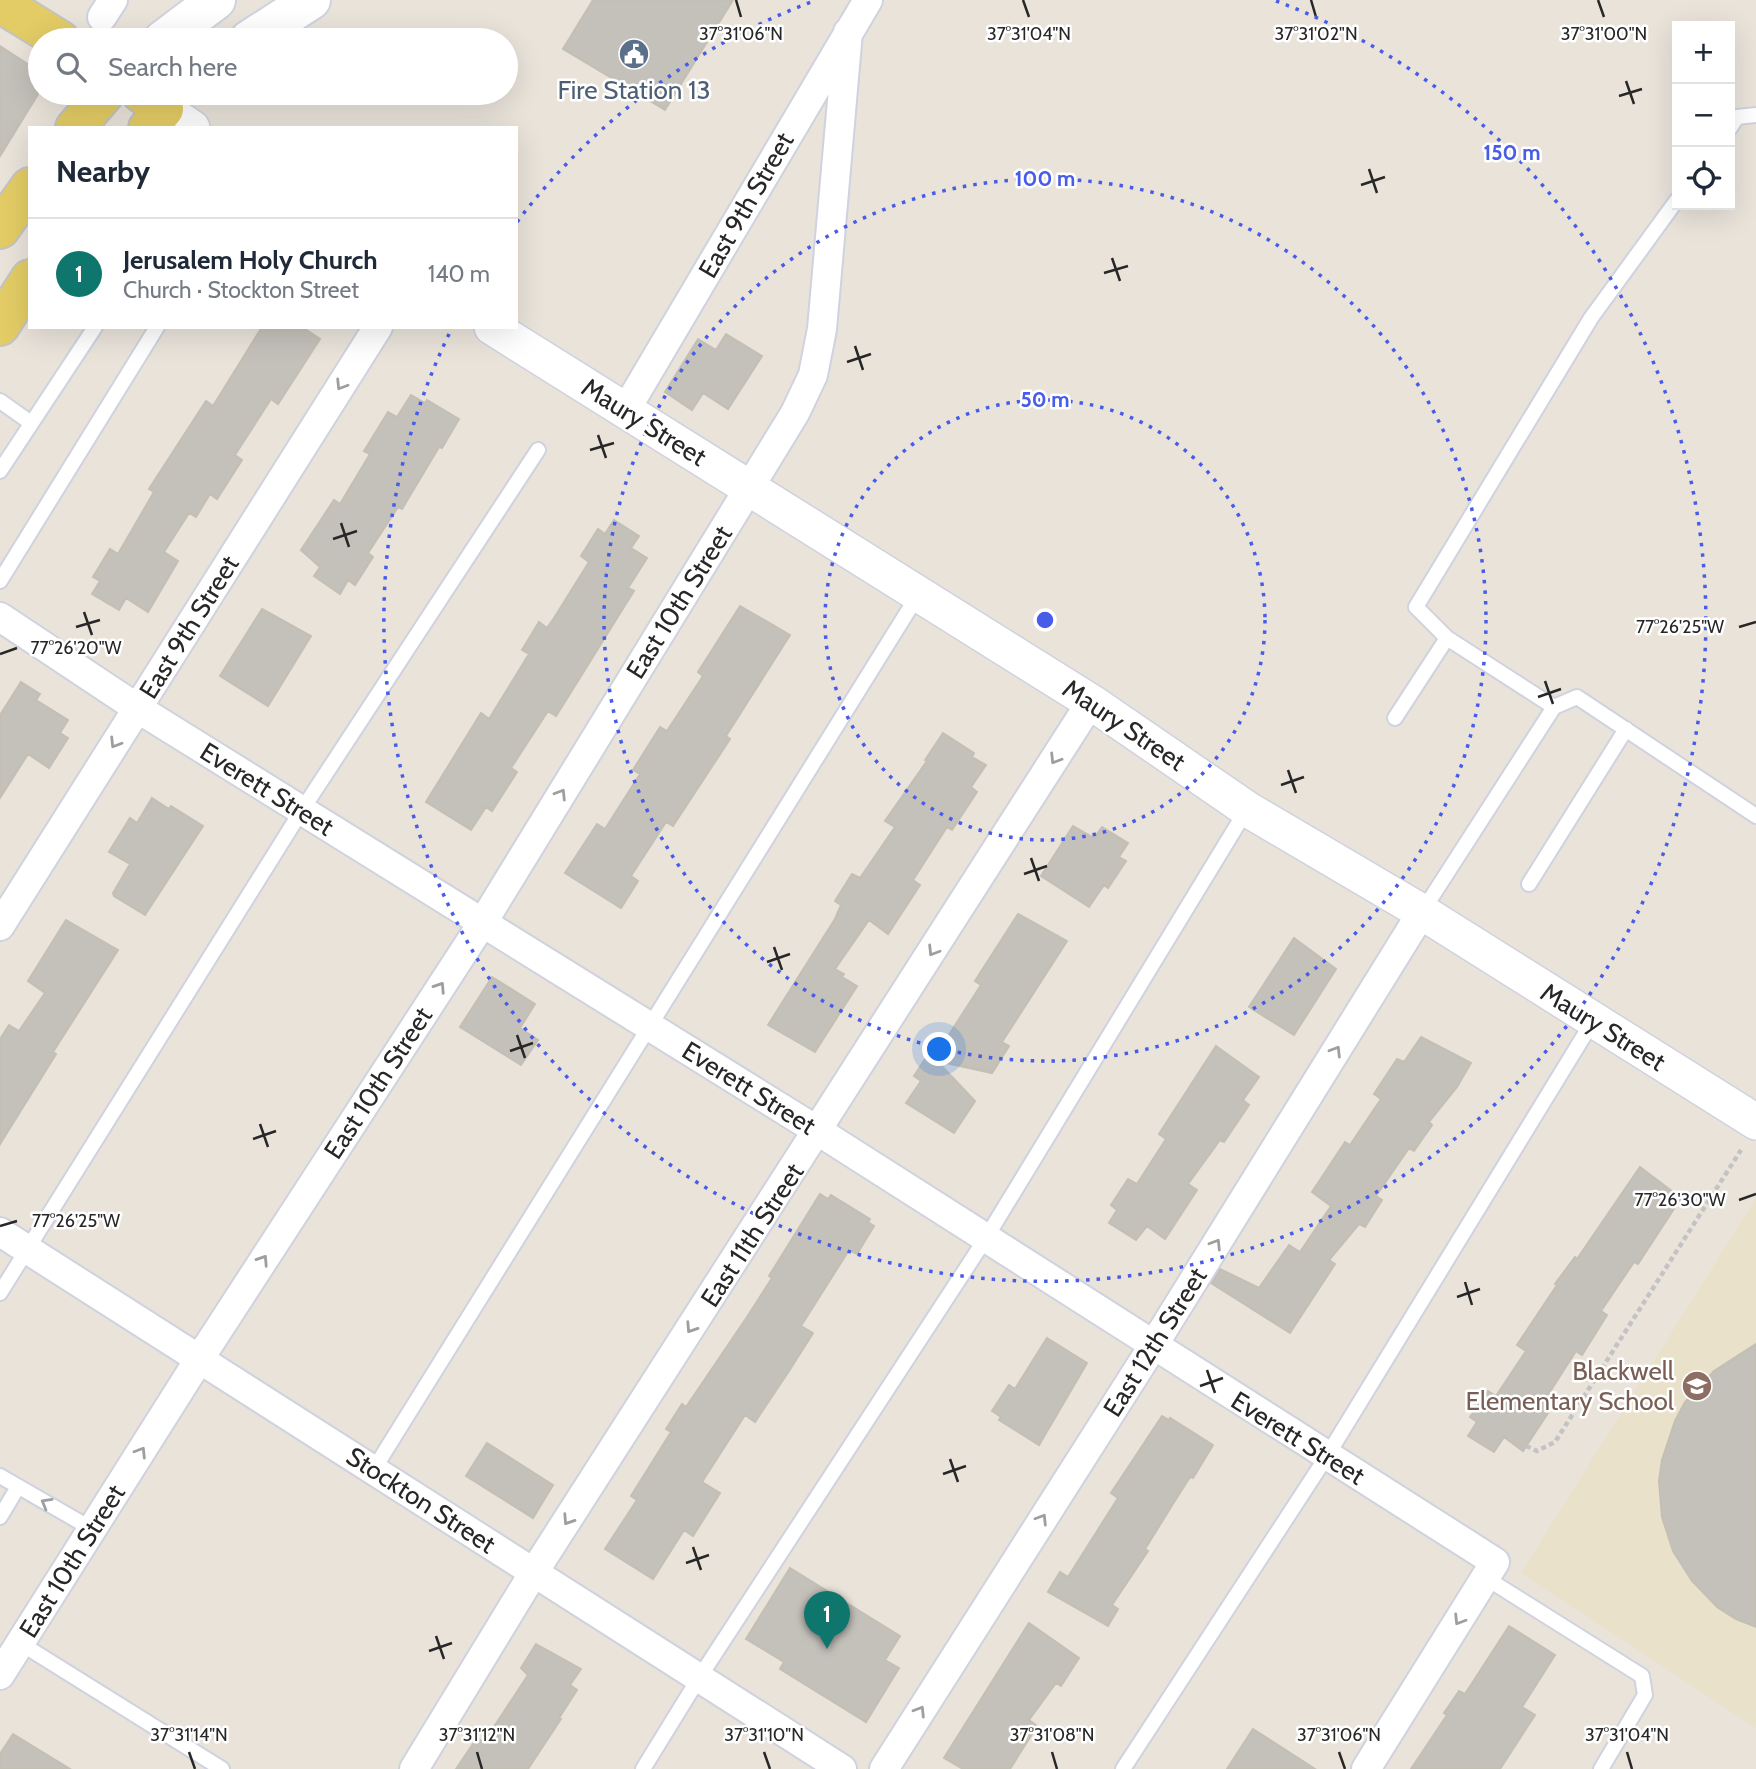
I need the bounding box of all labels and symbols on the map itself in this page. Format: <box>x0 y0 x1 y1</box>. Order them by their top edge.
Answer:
text: 37°31'06"N <box>699 23 783 45</box>
text: 37°31'04"N <box>987 23 1071 45</box>
text: 37°31'02"N <box>1274 23 1358 45</box>
text: 37°31'00"N <box>1561 23 1647 45</box>
public building icon: Fire Station 13 <box>617 37 651 71</box>
place label: Fire Station 13 <box>557 74 711 106</box>
street label: East 9th Street <box>692 126 801 283</box>
text: 150 m <box>1484 140 1540 165</box>
text: 100 m <box>1015 166 1075 191</box>
street label: Maury Street <box>576 371 712 473</box>
one-way arrow <box>337 377 350 390</box>
text: 50 m <box>1020 387 1070 412</box>
street label: East 10th Street <box>619 519 739 684</box>
street label: East 9th Street <box>132 549 246 704</box>
centre of rings <box>1033 608 1057 632</box>
text: 77°26'25"W <box>1636 616 1724 638</box>
text: 77°26'20"W <box>31 637 121 659</box>
street label: Maury Street <box>1057 672 1192 778</box>
street label: Everett Street <box>194 735 340 843</box>
one-way arrow <box>111 736 124 749</box>
one-way arrow <box>1050 752 1063 765</box>
one-way arrow <box>553 789 566 802</box>
one-way arrow <box>928 944 941 957</box>
street label: Maury Street <box>1535 976 1671 1078</box>
one-way arrow <box>432 982 445 995</box>
street label: East 10th Street <box>317 1001 439 1165</box>
your location <box>922 1032 956 1066</box>
street label: Everett Street <box>676 1034 822 1142</box>
one-way arrow <box>1327 1045 1340 1058</box>
street label: East 11th Street <box>694 1157 810 1313</box>
text: 77°26'30"W <box>1634 1189 1726 1211</box>
text: 77°26'25"W <box>32 1210 120 1232</box>
one-way arrow <box>1207 1239 1220 1252</box>
one-way arrow <box>255 1255 268 1268</box>
street label: East 12th Street <box>1096 1261 1214 1423</box>
one-way arrow <box>686 1321 699 1334</box>
place label: Blackwell Elementary School <box>1466 1355 1674 1417</box>
school or university icon: Blackwell Elementary School <box>1680 1369 1714 1403</box>
street label: Everett Street <box>1225 1384 1371 1492</box>
street label: Stockton Street <box>340 1440 502 1560</box>
one-way arrow <box>132 1447 145 1460</box>
street label: East 10th Street <box>12 1478 132 1643</box>
one-way arrow <box>41 1498 53 1511</box>
one-way arrow <box>563 1512 576 1525</box>
one-way arrow <box>1034 1514 1047 1527</box>
pin: 1 <box>804 1591 850 1649</box>
one-way arrow <box>1454 1612 1467 1625</box>
one-way arrow <box>912 1706 925 1719</box>
text: 37°31'14"N <box>150 1724 228 1746</box>
text: 37°31'12"N <box>439 1724 515 1746</box>
text: 37°31'10"N <box>724 1724 804 1746</box>
text: 37°31'08"N <box>1010 1724 1094 1746</box>
text: 37°31'06"N <box>1297 1724 1381 1746</box>
text: 37°31'04"N <box>1585 1724 1669 1746</box>

